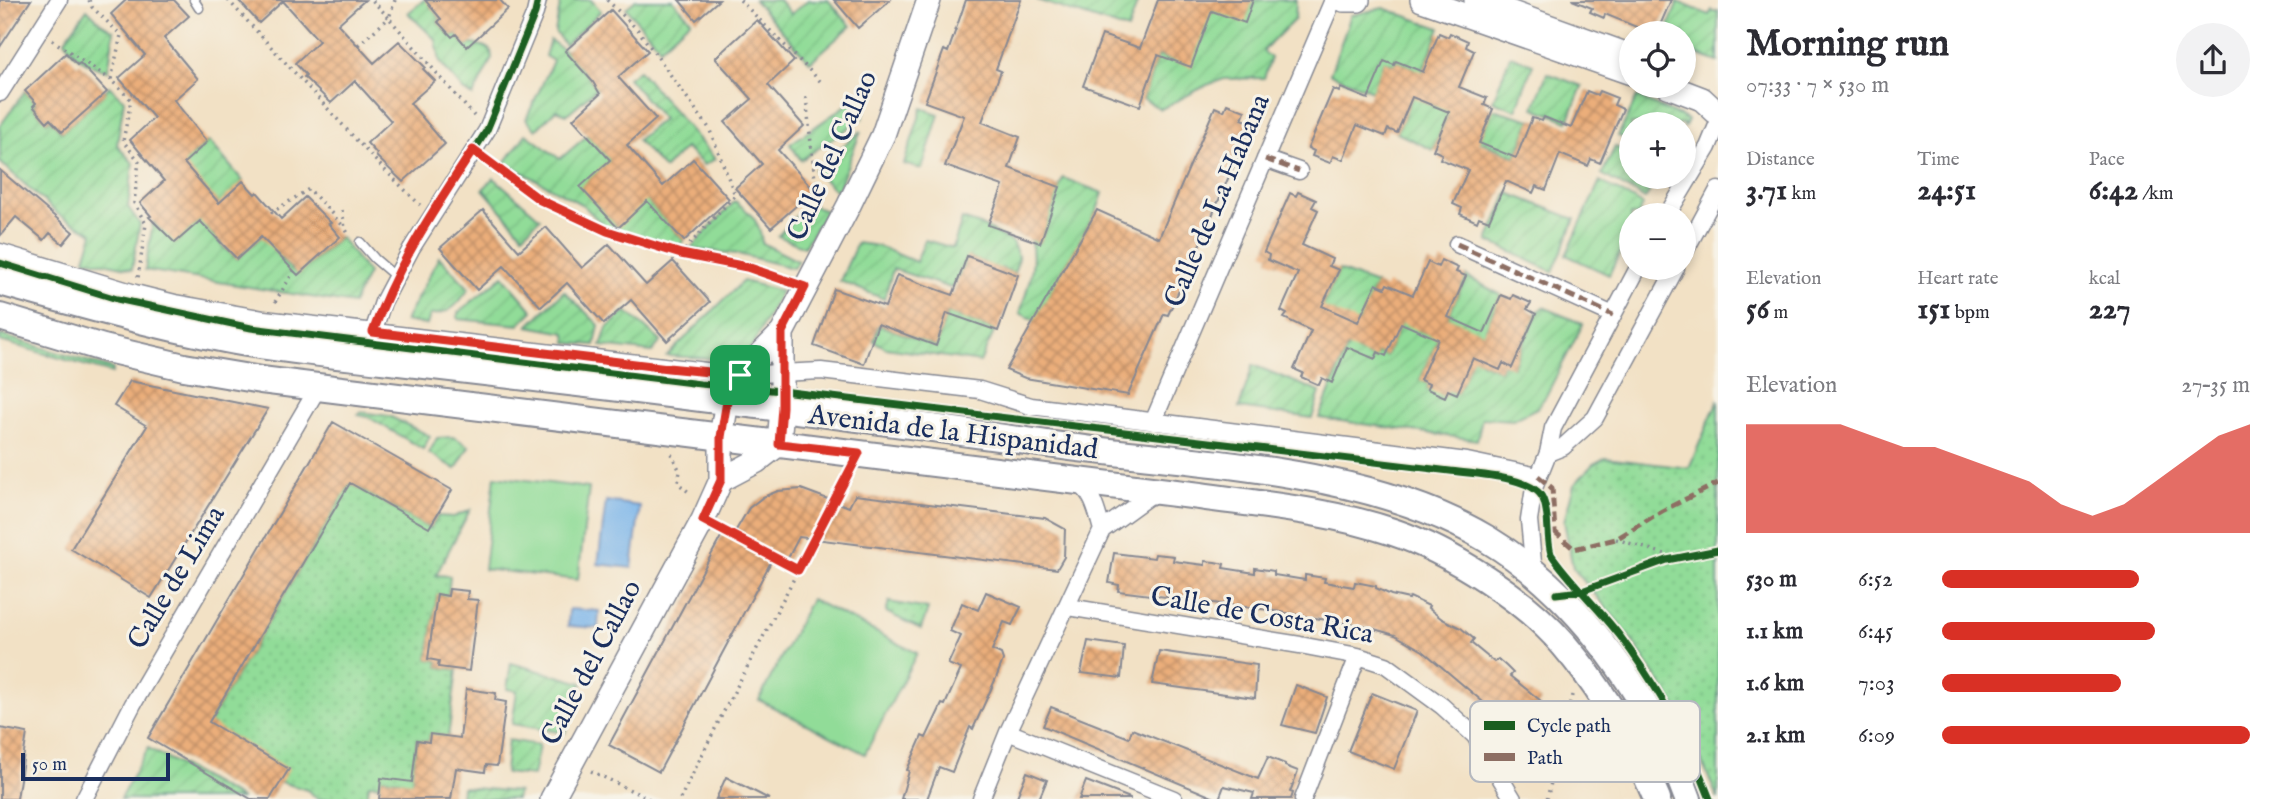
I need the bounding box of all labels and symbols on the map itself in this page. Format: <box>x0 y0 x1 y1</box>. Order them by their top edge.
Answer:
street label: Calle del Callao <box>780 66 886 246</box>
street label: Calle de La Habana <box>1157 88 1279 313</box>
pin <box>710 345 770 405</box>
street label: Avenida de la Hispanidad <box>805 398 1100 468</box>
street label: Calle de Lima <box>120 499 234 656</box>
street label: Calle del Callao <box>534 574 650 752</box>
street label: Calle de Costa Rica <box>1148 579 1377 653</box>
legend <box>1470 701 1700 782</box>
text: Cycle path <box>1527 715 1611 739</box>
text: Path <box>1527 747 1563 771</box>
scale bar <box>21 750 170 782</box>

